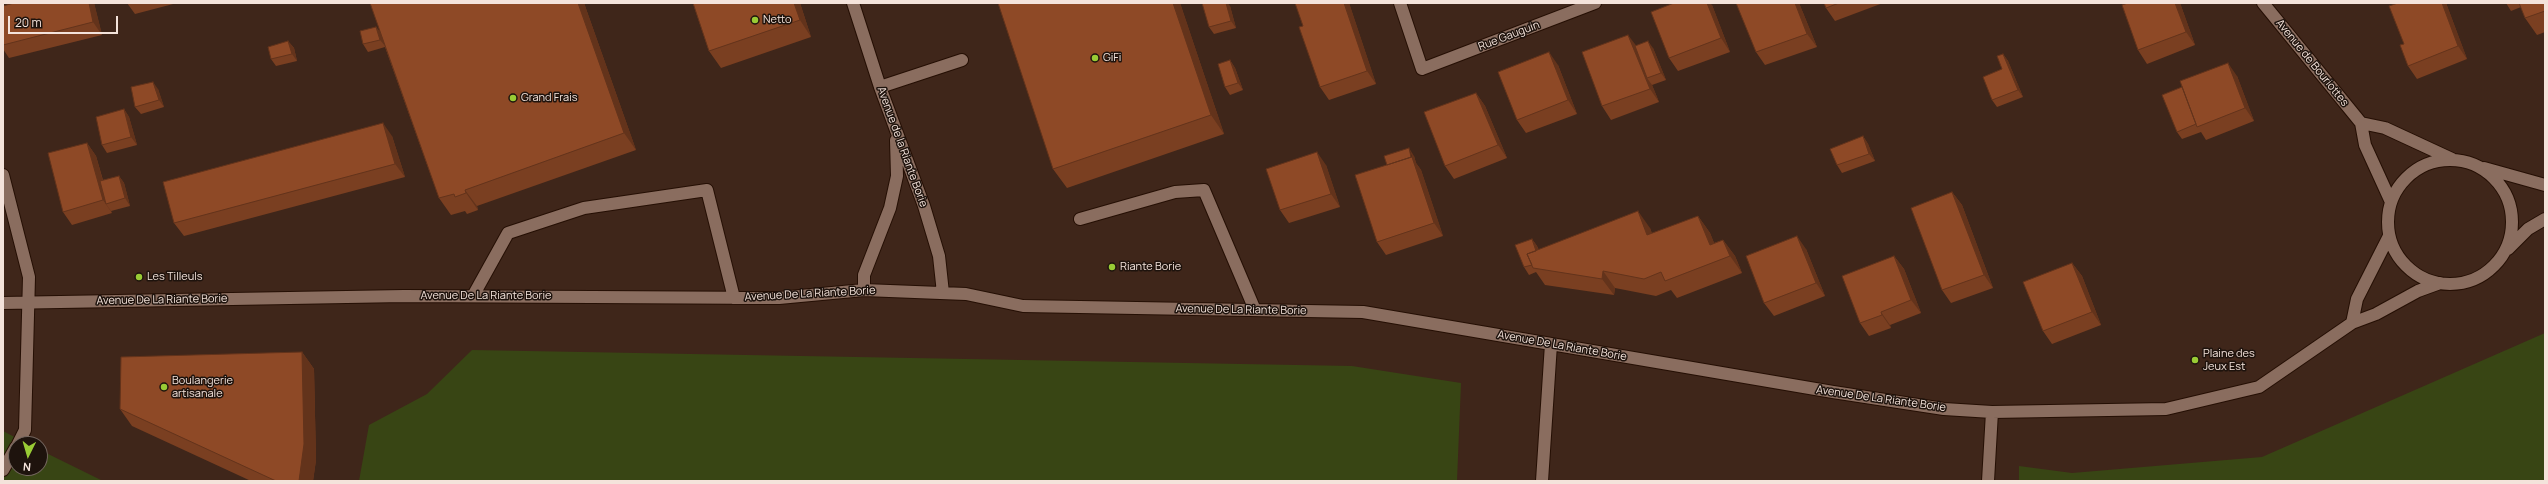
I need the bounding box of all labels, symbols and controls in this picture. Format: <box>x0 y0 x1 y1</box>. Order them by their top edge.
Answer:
scale bar <box>10 8 120 34</box>
place label: Netto <box>763 13 792 27</box>
text: 20 m <box>15 14 42 31</box>
marker: Netto <box>750 15 760 25</box>
street label: Avenue de Bouriottes <box>2273 17 2351 109</box>
street label: Rue Gauguin <box>1476 18 1542 54</box>
place label: GiFi <box>1103 51 1121 65</box>
marker: GiFi <box>1090 53 1100 63</box>
street label: Avenue de la Riante Borie <box>874 85 930 209</box>
place label: Grand Frais <box>521 91 578 105</box>
marker: Grand Frais <box>508 93 518 103</box>
place label: Riante Borie <box>1120 260 1181 274</box>
marker: Riante Borie <box>1107 262 1117 272</box>
place label: Les Tilleuls <box>147 270 203 284</box>
marker: Les Tilleuls <box>134 272 144 282</box>
street label: Avenue De La Riante Borie <box>744 284 876 304</box>
street label: Avenue De La Riante Borie <box>421 289 551 303</box>
street label: Avenue De La Riante Borie <box>96 292 228 308</box>
street label: Avenue De La Riante Borie <box>1175 302 1307 318</box>
street label: Avenue De La Riante Borie <box>1496 328 1628 364</box>
place label: Plaine des Jeux Est <box>2203 347 2255 373</box>
marker: Plaine des Jeux Est <box>2190 355 2200 365</box>
place label: Boulangerie artisanale <box>172 374 233 400</box>
marker: Boulangerie artisanale <box>159 382 169 392</box>
street label: Avenue De La Riante Borie <box>1815 383 1947 415</box>
north arrow <box>8 436 48 476</box>
text: N <box>22 460 32 475</box>

